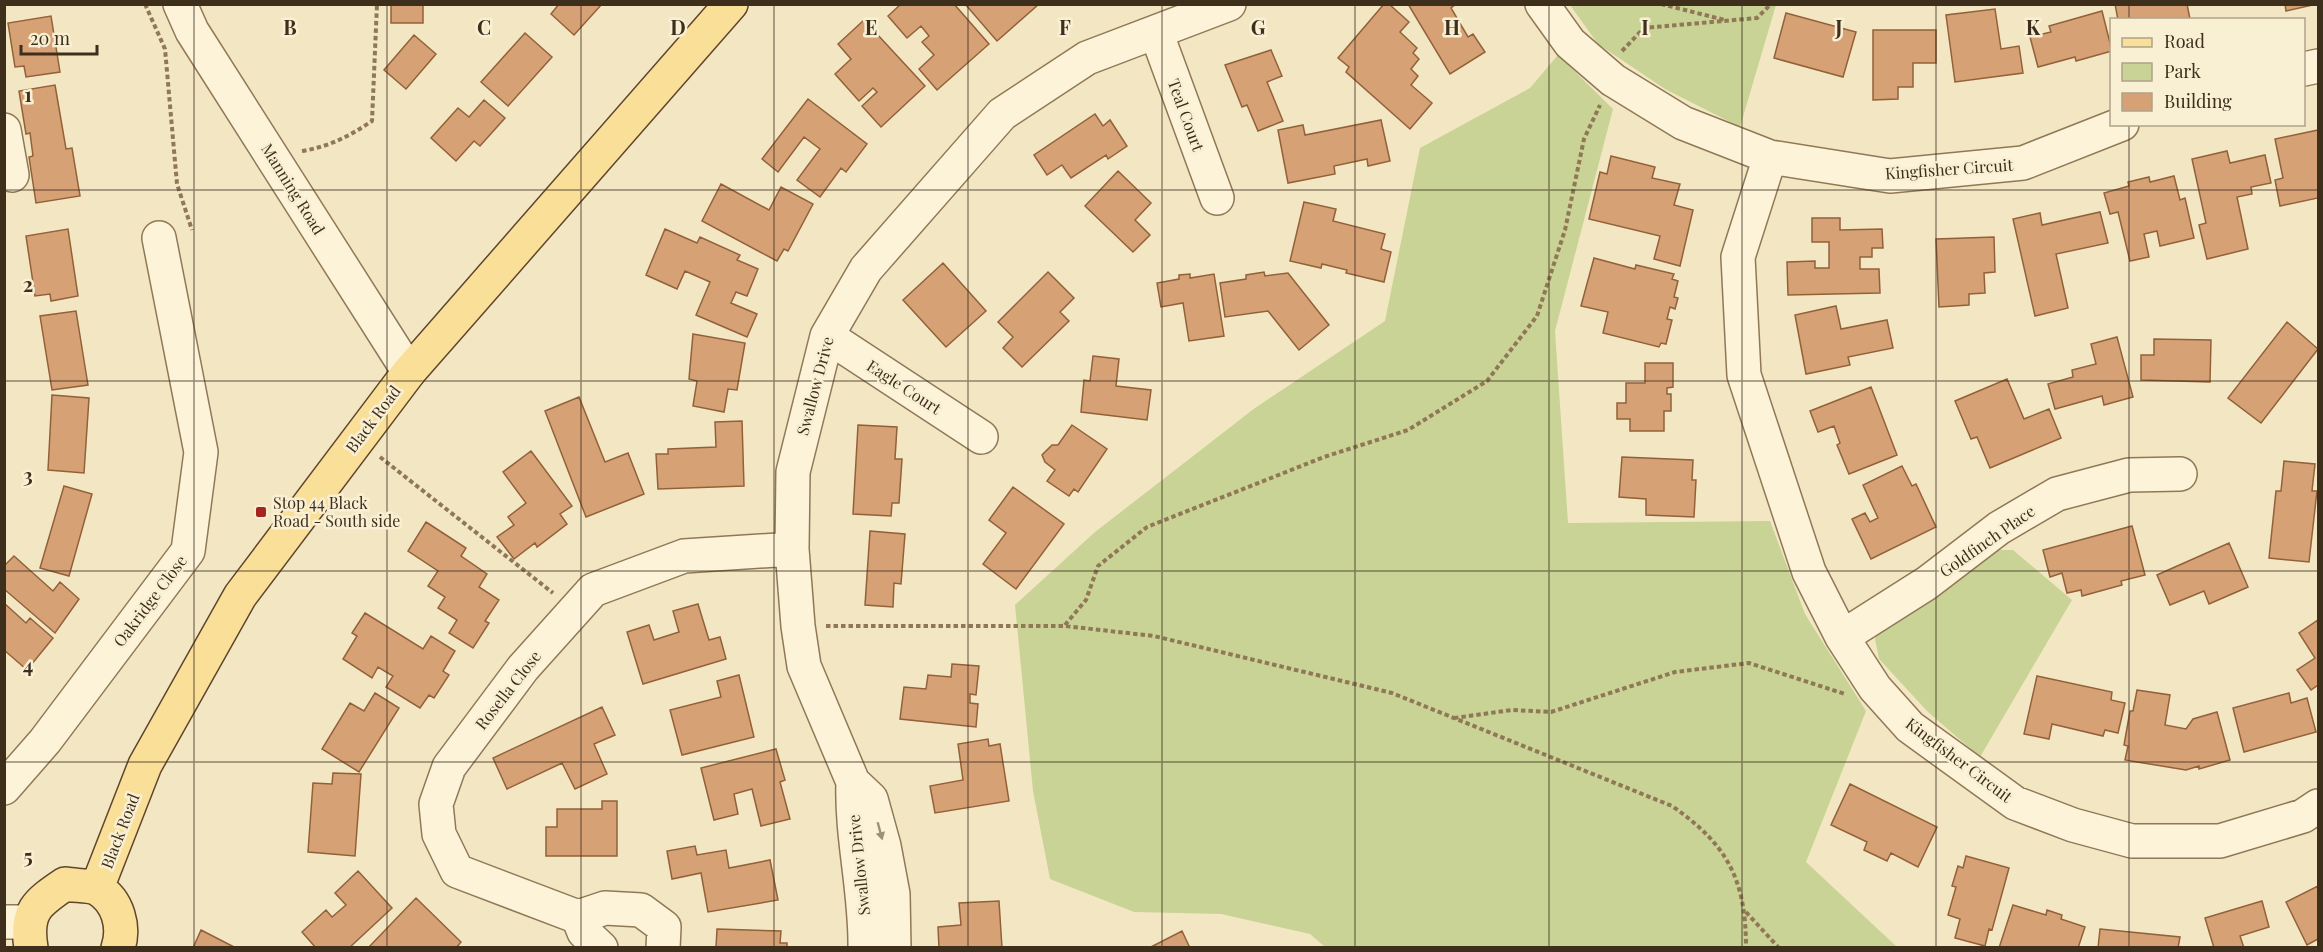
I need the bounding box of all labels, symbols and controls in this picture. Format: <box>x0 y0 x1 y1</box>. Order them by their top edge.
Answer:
text: B <box>283 13 297 40</box>
text: C <box>477 13 491 40</box>
text: D <box>670 13 686 40</box>
text: E <box>865 13 877 40</box>
text: F <box>1059 13 1071 40</box>
text: G <box>1251 13 1266 40</box>
text: H <box>1444 13 1460 40</box>
text: I <box>1641 13 1649 40</box>
text: J <box>1834 13 1843 40</box>
text: K <box>2026 13 2041 40</box>
scale bar <box>21 18 98 56</box>
legend <box>2110 18 2305 126</box>
text: 20 m <box>30 26 70 50</box>
text: Road <box>2164 29 2205 53</box>
text: Park <box>2164 59 2201 83</box>
street label: Teal Court <box>1164 76 1209 154</box>
text: 1 <box>24 80 32 107</box>
text: Building <box>2164 89 2232 113</box>
street label: Manning Road <box>257 139 330 238</box>
street label: Kingfisher Circuit <box>1884 154 2014 183</box>
text: 2 <box>23 270 33 297</box>
street label: Swallow Drive <box>791 334 838 438</box>
street label: Eagle Court <box>863 355 946 419</box>
street label: Black Road <box>340 381 405 457</box>
text: 3 <box>23 461 33 488</box>
place label: Stop 44 Black Road - South side <box>273 492 400 531</box>
street label: Goldfinch Place <box>1935 500 2039 581</box>
marker: Stop 44 Black Road - South side <box>254 505 268 519</box>
street label: Oakridge Close <box>108 551 191 651</box>
street label: Rosella Close <box>470 646 545 733</box>
text: 4 <box>23 651 33 678</box>
street label: Kingfisher Circuit <box>1902 713 2017 807</box>
street label: Black Road <box>96 790 144 872</box>
street label: Swallow Drive <box>843 813 874 917</box>
one-way arrow <box>876 822 885 840</box>
text: 5 <box>23 842 33 869</box>

